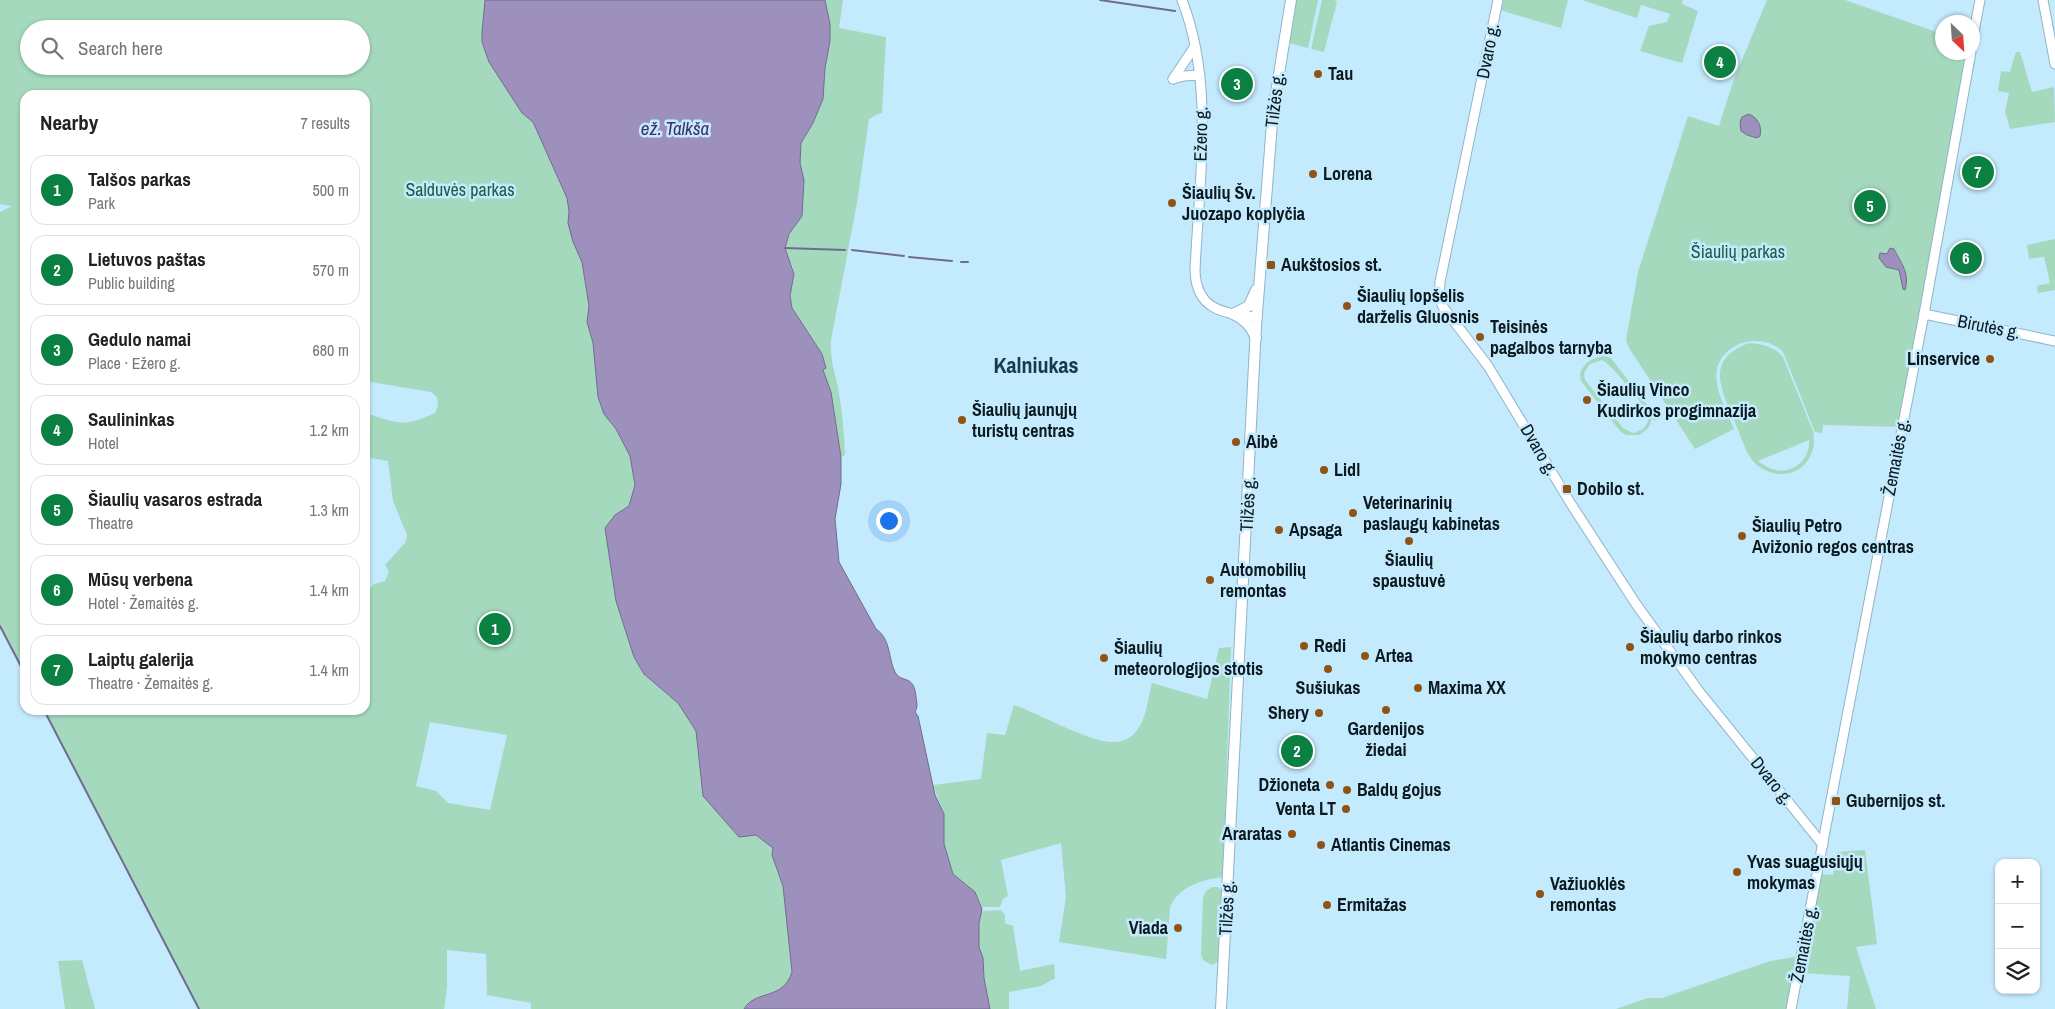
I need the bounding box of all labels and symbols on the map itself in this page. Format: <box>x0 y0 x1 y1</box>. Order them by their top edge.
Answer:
north arrow <box>1935 15 1980 60</box>
street label: Dvaro g. <box>1470 21 1505 81</box>
pin: 4 <box>1704 43 1736 81</box>
place label: Tau <box>1328 61 1353 86</box>
pin: 3 <box>1221 65 1253 103</box>
marker: Tau <box>1312 68 1324 80</box>
street label: Tilžės g. <box>1259 71 1290 129</box>
street label: Ežero g. <box>1188 106 1213 162</box>
water label: ež. Talkša <box>641 115 710 141</box>
pin: 7 <box>1962 153 1994 191</box>
place label: Lorena <box>1323 161 1373 186</box>
marker: Lorena <box>1307 168 1319 180</box>
park label: Salduvės parkas <box>405 177 515 202</box>
place label: Šiaulių Šv. Juozapo koplyčia <box>1182 180 1306 226</box>
pin: 5 <box>1854 187 1886 225</box>
marker: Šiaulių Šv. Juozapo koplyčia <box>1166 197 1178 209</box>
park label: Šiaulių parkas <box>1691 239 1785 264</box>
pin: 6 <box>1950 239 1982 277</box>
place label: Aukštosios st. <box>1281 252 1382 277</box>
marker: Aukštosios st. <box>1265 259 1277 271</box>
place label: Šiaulių lopšelis darželis Gluosnis <box>1357 283 1479 329</box>
marker: Šiaulių lopšelis darželis Gluosnis <box>1341 300 1353 312</box>
street label: Birutės g. <box>1956 308 2022 345</box>
place label: Teisinės pagalbos tarnyba <box>1490 314 1613 360</box>
marker: Teisinės pagalbos tarnyba <box>1474 331 1486 343</box>
place label: Linservice <box>1907 346 1980 371</box>
district label: Kalniukas <box>993 350 1079 380</box>
marker: Linservice <box>1984 353 1996 365</box>
place label: Šiaulių Vinco Kudirkos progimnazija <box>1597 377 1757 423</box>
marker: Šiaulių Vinco Kudirkos progimnazija <box>1581 394 1593 406</box>
place label: Šiaulių jaunųjų turistų centras <box>972 397 1077 443</box>
marker: Šiaulių jaunųjų turistų centras <box>956 414 968 426</box>
street label: Žemaitės g. <box>1876 416 1915 498</box>
street label: Dvaro g. <box>1515 419 1564 480</box>
place label: Aibė <box>1246 429 1278 454</box>
marker: Aibė <box>1230 436 1242 448</box>
place label: Lidl <box>1334 457 1360 482</box>
marker: Lidl <box>1318 464 1330 476</box>
street label: Tilžės g. <box>1234 476 1261 532</box>
place label: Dobilo st. <box>1577 476 1644 501</box>
marker: Dobilo st. <box>1561 483 1573 495</box>
place label: Veterinarinių paslaugų kabinetas <box>1363 490 1500 536</box>
marker: Veterinarinių paslaugų kabinetas <box>1347 507 1359 519</box>
your location <box>876 508 902 534</box>
place label: Šiaulių Petro Avižonio regos centras <box>1752 513 1914 559</box>
place label: Apsaga <box>1289 517 1343 542</box>
marker: Apsaga <box>1273 524 1285 536</box>
marker: Šiaulių Petro Avižonio regos centras <box>1736 530 1748 542</box>
marker: Šiaulių spaustuvė <box>1403 535 1415 547</box>
place label: Šiaulių spaustuvė <box>1372 547 1446 593</box>
place label: Automobilių remontas <box>1220 557 1306 603</box>
marker: Automobilių remontas <box>1204 574 1216 586</box>
pin: 1 <box>479 610 511 648</box>
place label: Šiaulių darbo rinkos mokymo centras <box>1640 624 1782 670</box>
place label: Redi <box>1314 633 1346 658</box>
place label: Šiaulių meteorologijos stotis <box>1114 635 1263 681</box>
marker: Redi <box>1298 640 1310 652</box>
marker: Šiaulių darbo rinkos mokymo centras <box>1624 641 1636 653</box>
place label: Artea <box>1375 643 1414 668</box>
marker: Artea <box>1359 650 1371 662</box>
marker: Šiaulių meteorologijos stotis <box>1098 652 1110 664</box>
marker: Sušiukas <box>1322 663 1334 675</box>
place label: Sušiukas <box>1296 675 1360 700</box>
place label: Maxima XX <box>1428 675 1506 700</box>
marker: Maxima XX <box>1412 682 1424 694</box>
place label: Shery <box>1268 700 1310 725</box>
marker: Gardenijos žiedai <box>1380 704 1392 716</box>
marker: Shery <box>1313 707 1325 719</box>
place label: Gardenijos žiedai <box>1347 716 1425 762</box>
pin: 2 <box>1281 732 1313 770</box>
street label: Dvaro g. <box>1745 751 1800 810</box>
place label: Džioneta <box>1258 772 1321 797</box>
place label: Baldų gojus <box>1357 777 1441 802</box>
marker: Džioneta <box>1324 779 1336 791</box>
marker: Baldų gojus <box>1341 784 1353 796</box>
place label: Gubernijos st. <box>1846 788 1945 813</box>
marker: Gubernijos st. <box>1830 795 1842 807</box>
place label: Venta LT <box>1276 796 1336 821</box>
marker: Venta LT <box>1340 803 1352 815</box>
place label: Araratas <box>1222 821 1282 846</box>
marker: Araratas <box>1286 828 1298 840</box>
place label: Atlantis Cinemas <box>1331 832 1451 857</box>
marker: Atlantis Cinemas <box>1315 839 1327 851</box>
place label: Yvas suagusiųjų mokymas <box>1747 849 1863 895</box>
marker: Yvas suagusiųjų mokymas <box>1731 866 1743 878</box>
place label: Važiuoklės remontas <box>1550 871 1626 917</box>
street label: Tilžės g. <box>1213 880 1240 936</box>
marker: Važiuoklės remontas <box>1534 888 1546 900</box>
place label: Ermitažas <box>1337 892 1407 917</box>
marker: Ermitažas <box>1321 899 1333 911</box>
street label: Žemaitės g. <box>1784 903 1823 985</box>
place label: Viada <box>1129 915 1169 940</box>
marker: Viada <box>1172 922 1184 934</box>

